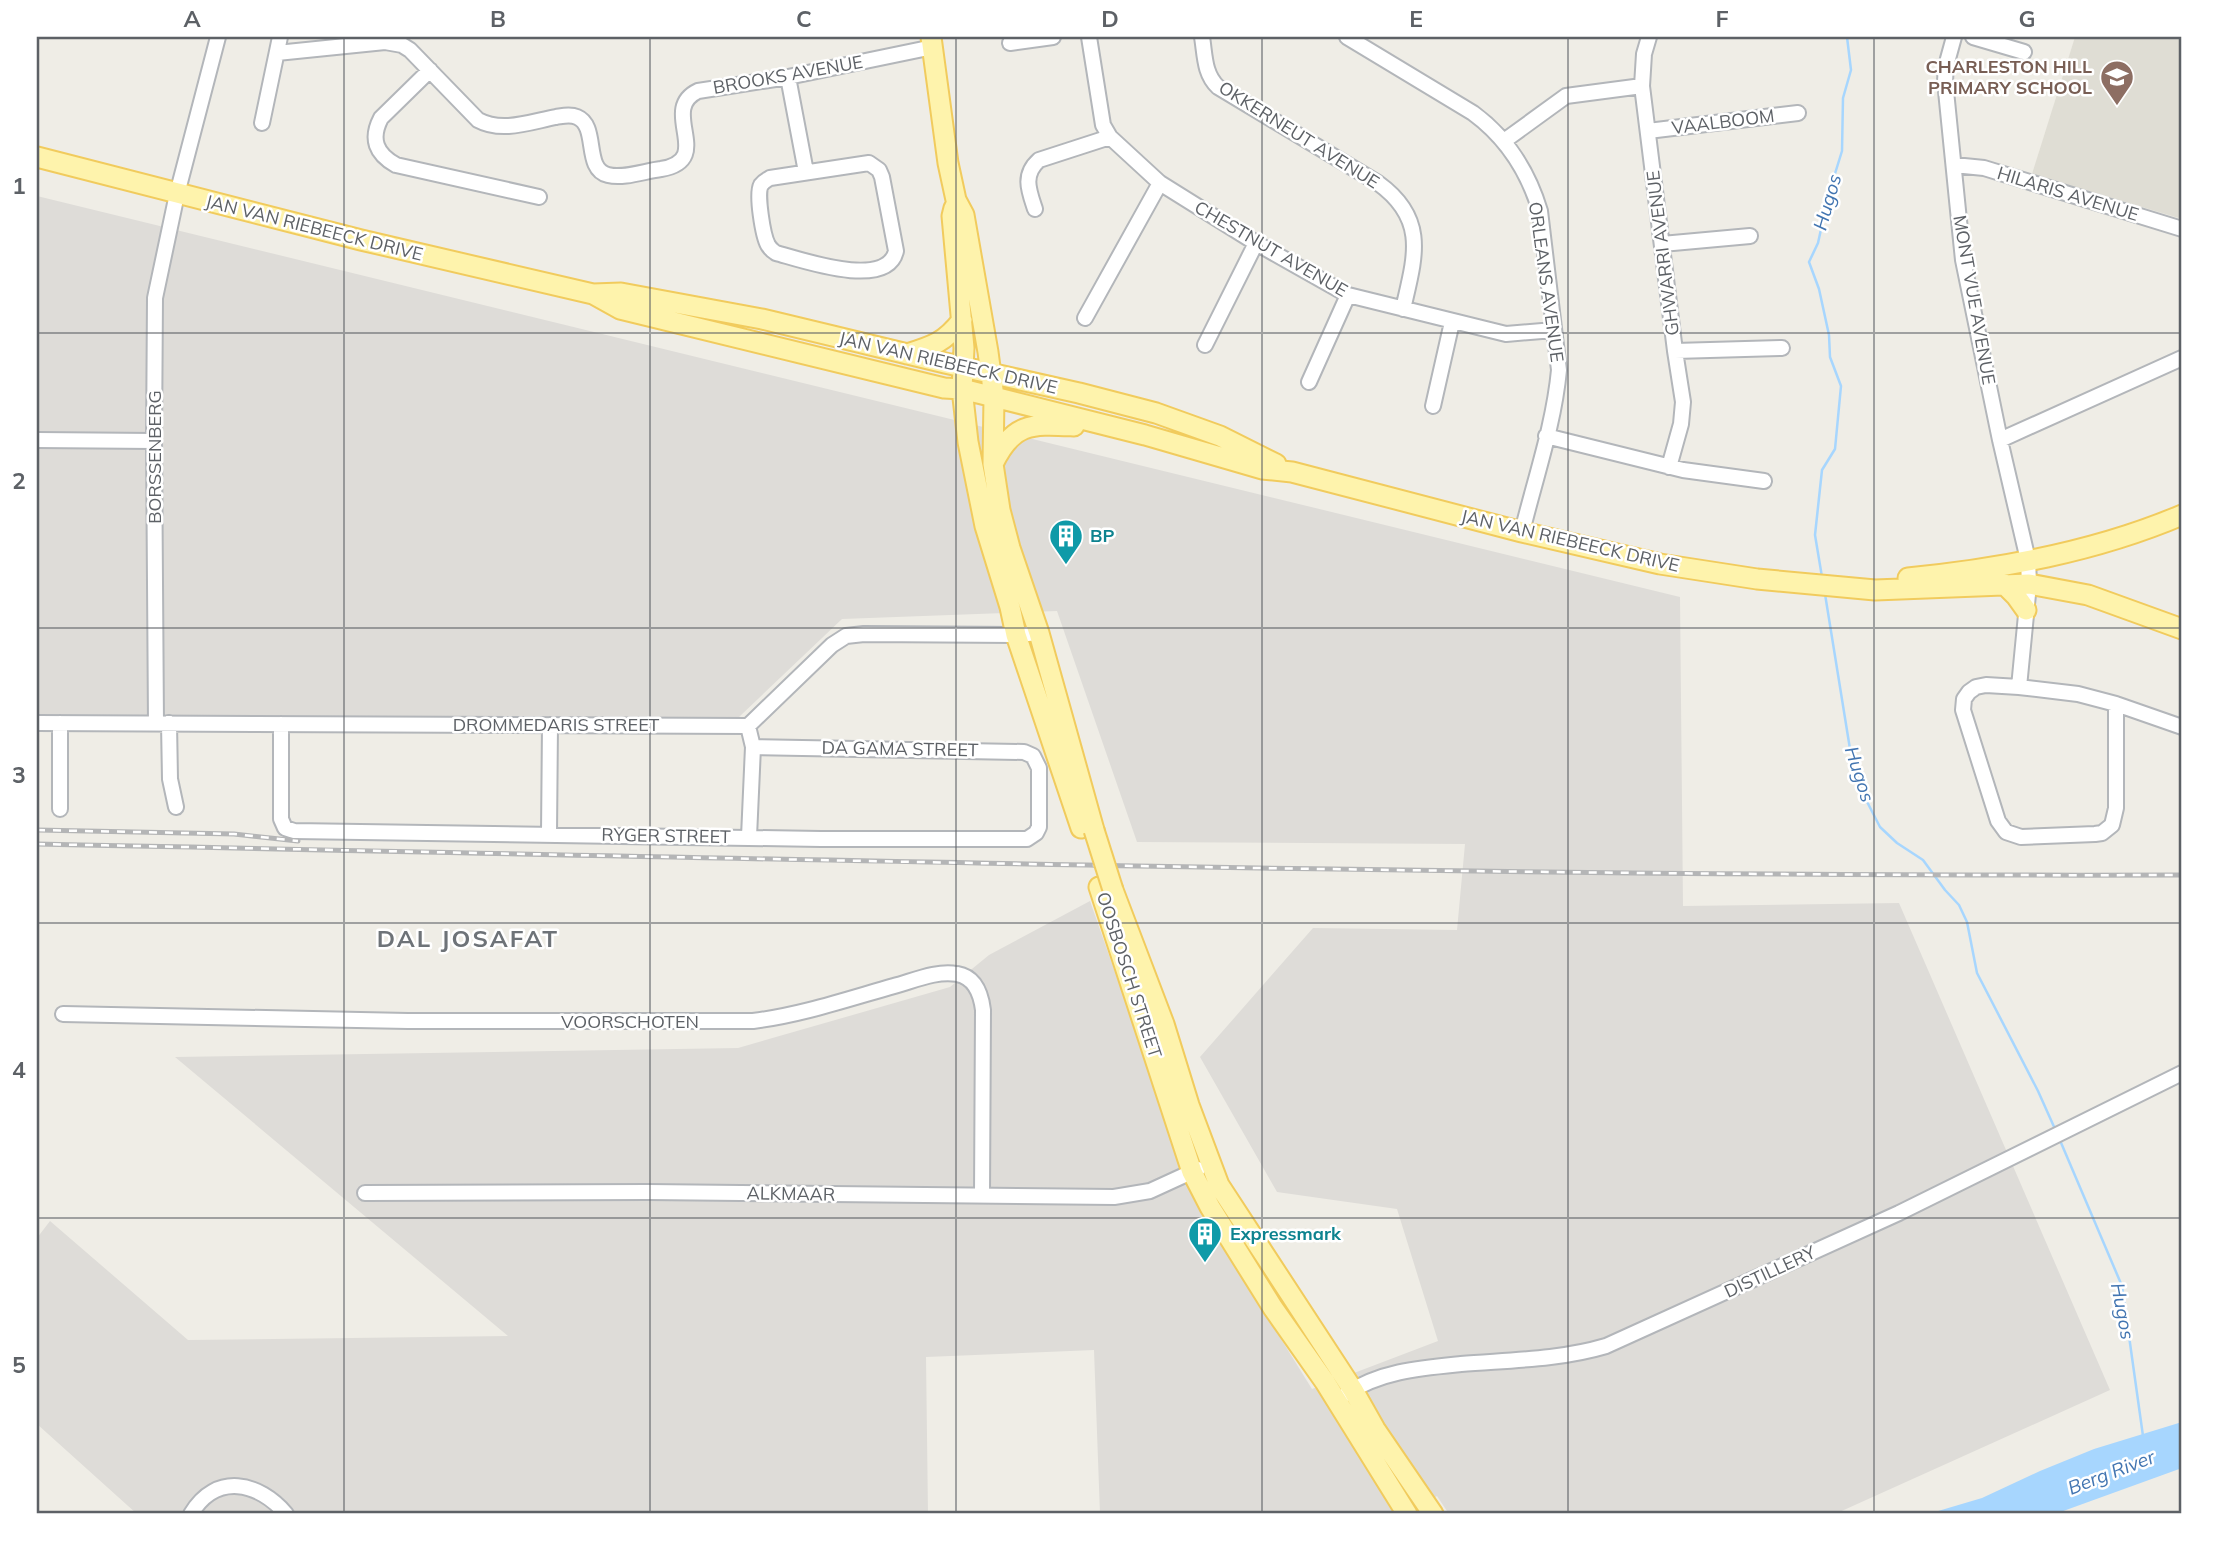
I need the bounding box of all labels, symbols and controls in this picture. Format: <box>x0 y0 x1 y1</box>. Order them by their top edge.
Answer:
text: A <box>183 4 201 33</box>
text: B <box>490 4 506 33</box>
text: C <box>796 4 812 33</box>
text: D <box>1101 4 1119 33</box>
text: E <box>1409 4 1423 33</box>
text: F <box>1715 4 1729 33</box>
text: G <box>2018 4 2036 33</box>
street label: BROOKS AVENUE <box>711 50 865 99</box>
place label: CHARLESTON HILL PRIMARY SCHOOL <box>1925 55 2092 99</box>
school or university icon: CHARLESTON HILL PRIMARY SCHOOL <box>2098 58 2136 107</box>
street label: OKKERNEUT AVENUE <box>1215 76 1384 193</box>
street label: VAALBOOM <box>1670 104 1776 139</box>
street label: HILARIS AVENUE <box>1995 161 2142 226</box>
street label: GHWARRI AVENUE <box>1641 169 1684 337</box>
text: 1 <box>12 171 26 200</box>
water label: Hugos <box>1808 171 1846 233</box>
street label: JAN VAN RIEBEECK DRIVE <box>203 189 425 266</box>
street label: CHESTNUT AVENUE <box>1191 195 1352 302</box>
street label: ORLEANS AVENUE <box>1524 200 1569 364</box>
street label: MONT VUE AVENUE <box>1948 213 2001 387</box>
street label: JAN VAN RIEBEECK DRIVE <box>837 326 1060 399</box>
street label: BORSSENBERG <box>143 390 166 524</box>
text: 2 <box>12 466 26 495</box>
street label: JAN VAN RIEBEECK DRIVE <box>1459 504 1682 577</box>
building icon: BP <box>1047 517 1085 566</box>
place label: BP <box>1090 524 1114 547</box>
street label: DROMMEDARIS STREET <box>453 713 659 736</box>
street label: DA GAMA STREET <box>821 736 979 761</box>
water label: Hugos <box>1840 743 1880 805</box>
text: 3 <box>12 760 26 789</box>
street label: RYGER STREET <box>601 823 731 848</box>
street label: OOSBOSCH STREET <box>1092 889 1167 1061</box>
district label: DAL JOSAFAT <box>377 923 559 953</box>
street label: VOORSCHOTEN <box>561 1010 699 1033</box>
text: 4 <box>12 1055 26 1084</box>
street label: ALKMAAR <box>746 1181 836 1206</box>
building icon: Expressmark <box>1186 1215 1224 1264</box>
place label: Expressmark <box>1230 1222 1342 1245</box>
street label: DISTILLERY <box>1720 1240 1820 1303</box>
water label: Hugos <box>2106 1281 2140 1341</box>
text: 5 <box>12 1350 26 1379</box>
water label: Berg River <box>2064 1444 2159 1500</box>

